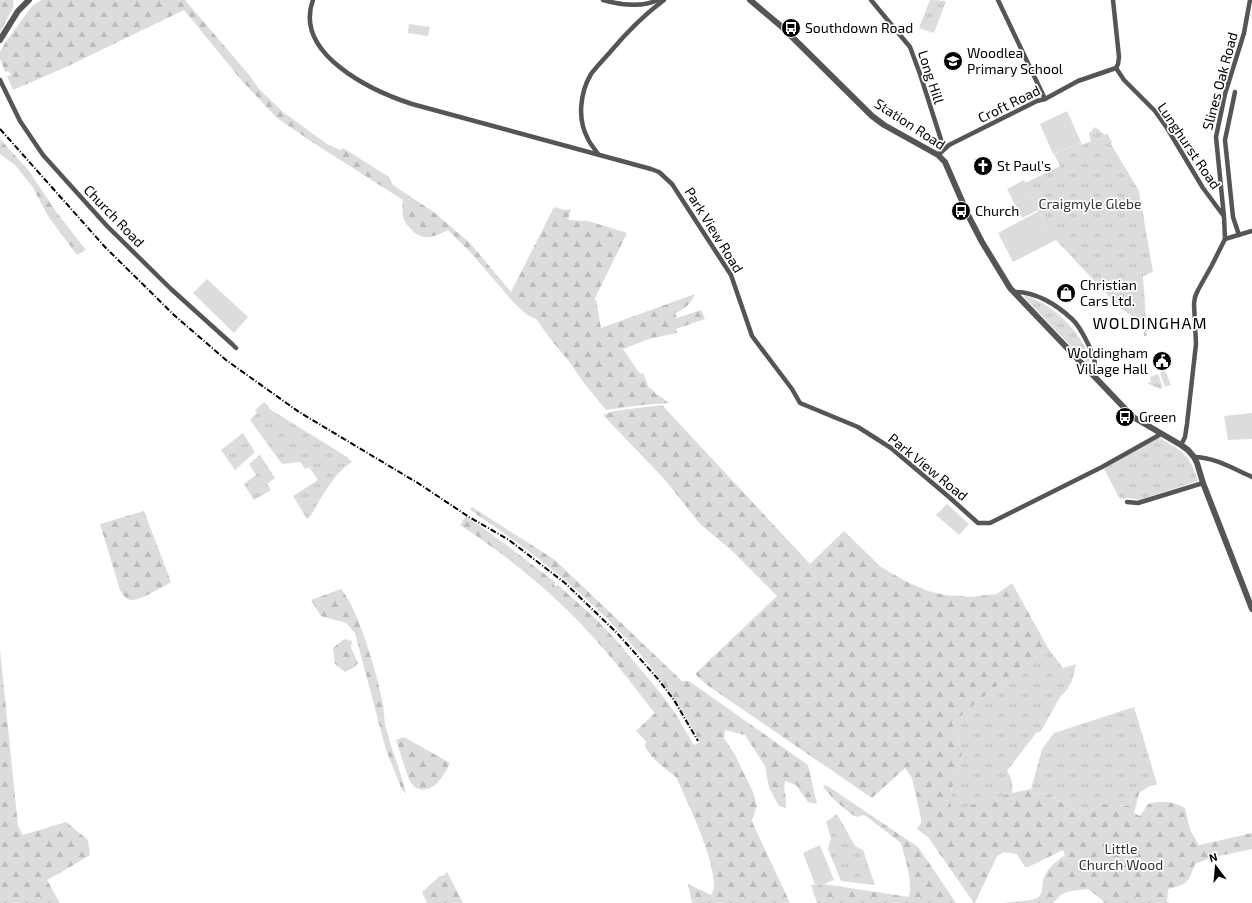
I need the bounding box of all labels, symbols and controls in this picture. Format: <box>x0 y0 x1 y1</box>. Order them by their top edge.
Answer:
bus stop icon: Southdown Road <box>780 17 802 39</box>
place label: Southdown Road <box>805 19 913 36</box>
street label: Slines Oak Road <box>1198 30 1241 132</box>
place label: Woodlea Primary School <box>967 44 1064 77</box>
street label: Long Hill <box>915 48 948 107</box>
school or university icon: Woodlea Primary School <box>942 50 964 72</box>
street label: Croft Road <box>975 81 1043 126</box>
street label: Station Road <box>872 94 949 153</box>
street label: Lunghurst Road <box>1154 99 1225 192</box>
church icon: St Paul's <box>972 155 994 177</box>
place label: St Paul's <box>997 157 1051 174</box>
street label: Church Road <box>81 181 148 250</box>
street label: Park View Road <box>681 184 747 276</box>
park label: Craigmyle Glebe <box>1039 195 1142 212</box>
bus stop icon: Church <box>950 200 972 222</box>
place label: Church <box>975 202 1020 219</box>
place label: Christian Cars Ltd. <box>1080 276 1137 309</box>
shop icon: Christian Cars Ltd. <box>1055 282 1077 304</box>
district label: WOLDINGHAM <box>1093 313 1207 332</box>
place label: Woldingham Village Hall <box>1067 344 1149 377</box>
public building icon: Woldingham Village Hall <box>1151 350 1173 372</box>
bus stop icon: Green <box>1114 406 1136 428</box>
place label: Green <box>1139 408 1176 425</box>
street label: Park View Road <box>885 429 972 504</box>
park label: Little Church Wood <box>1079 840 1163 873</box>
north arrow <box>1196 847 1236 887</box>
text: N <box>1207 850 1219 864</box>

